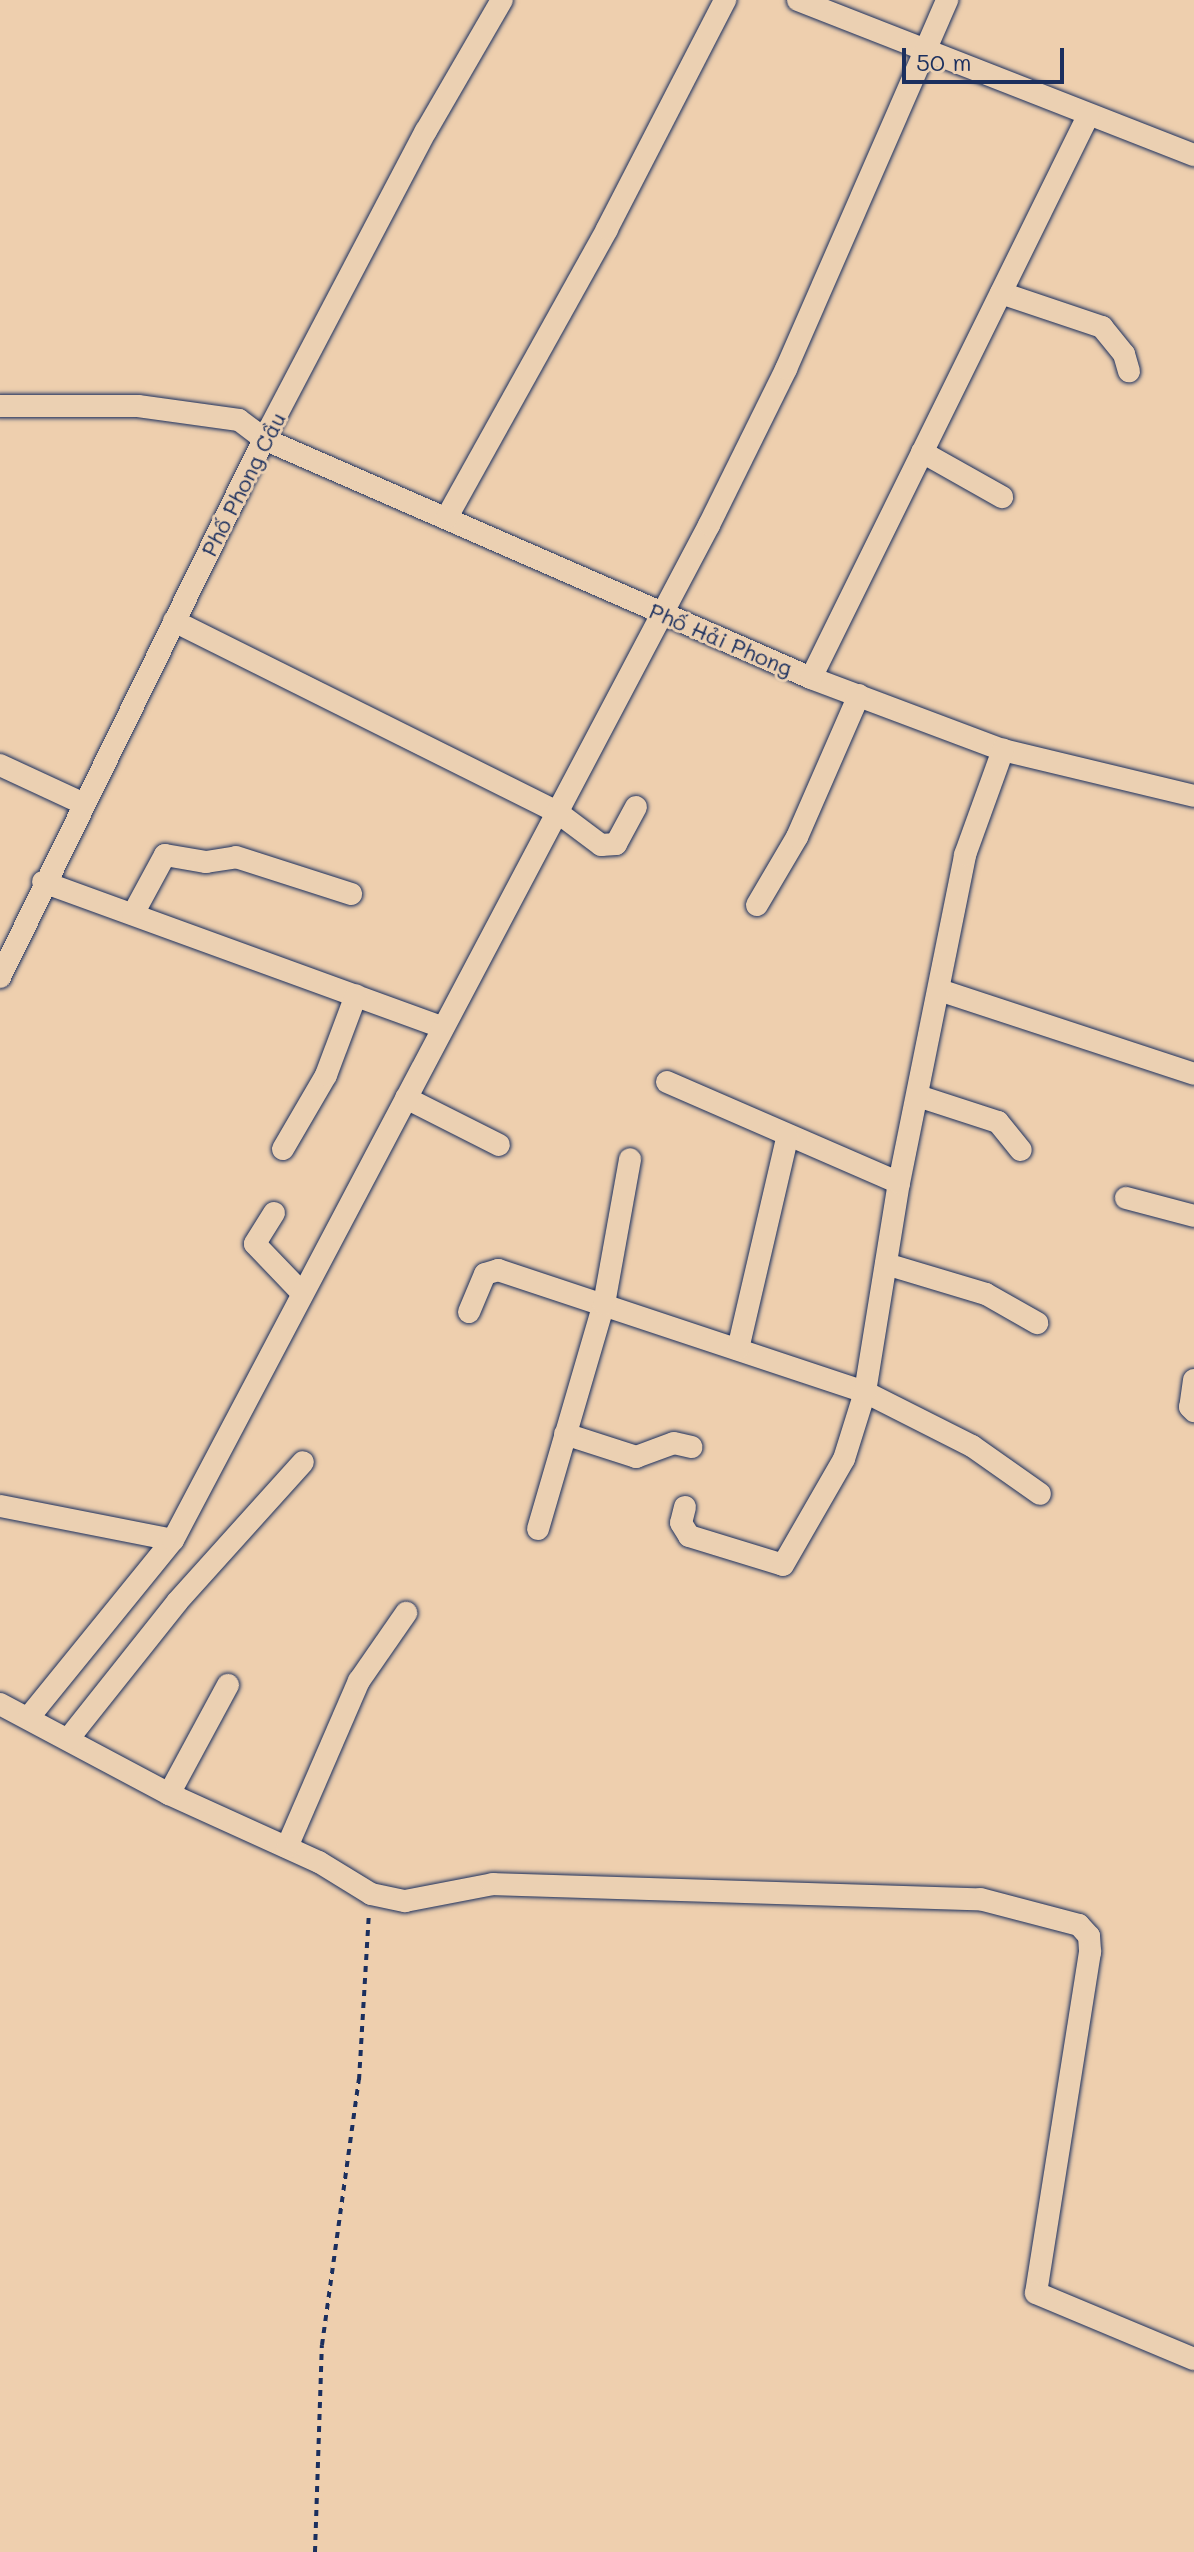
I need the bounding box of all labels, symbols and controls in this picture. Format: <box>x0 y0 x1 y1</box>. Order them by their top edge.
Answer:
scale bar <box>906 32 1068 82</box>
text: 50 m <box>916 46 972 77</box>
street label: Phố Phong Cầu <box>195 407 291 561</box>
street label: Phố Hải Phong <box>645 597 797 681</box>

